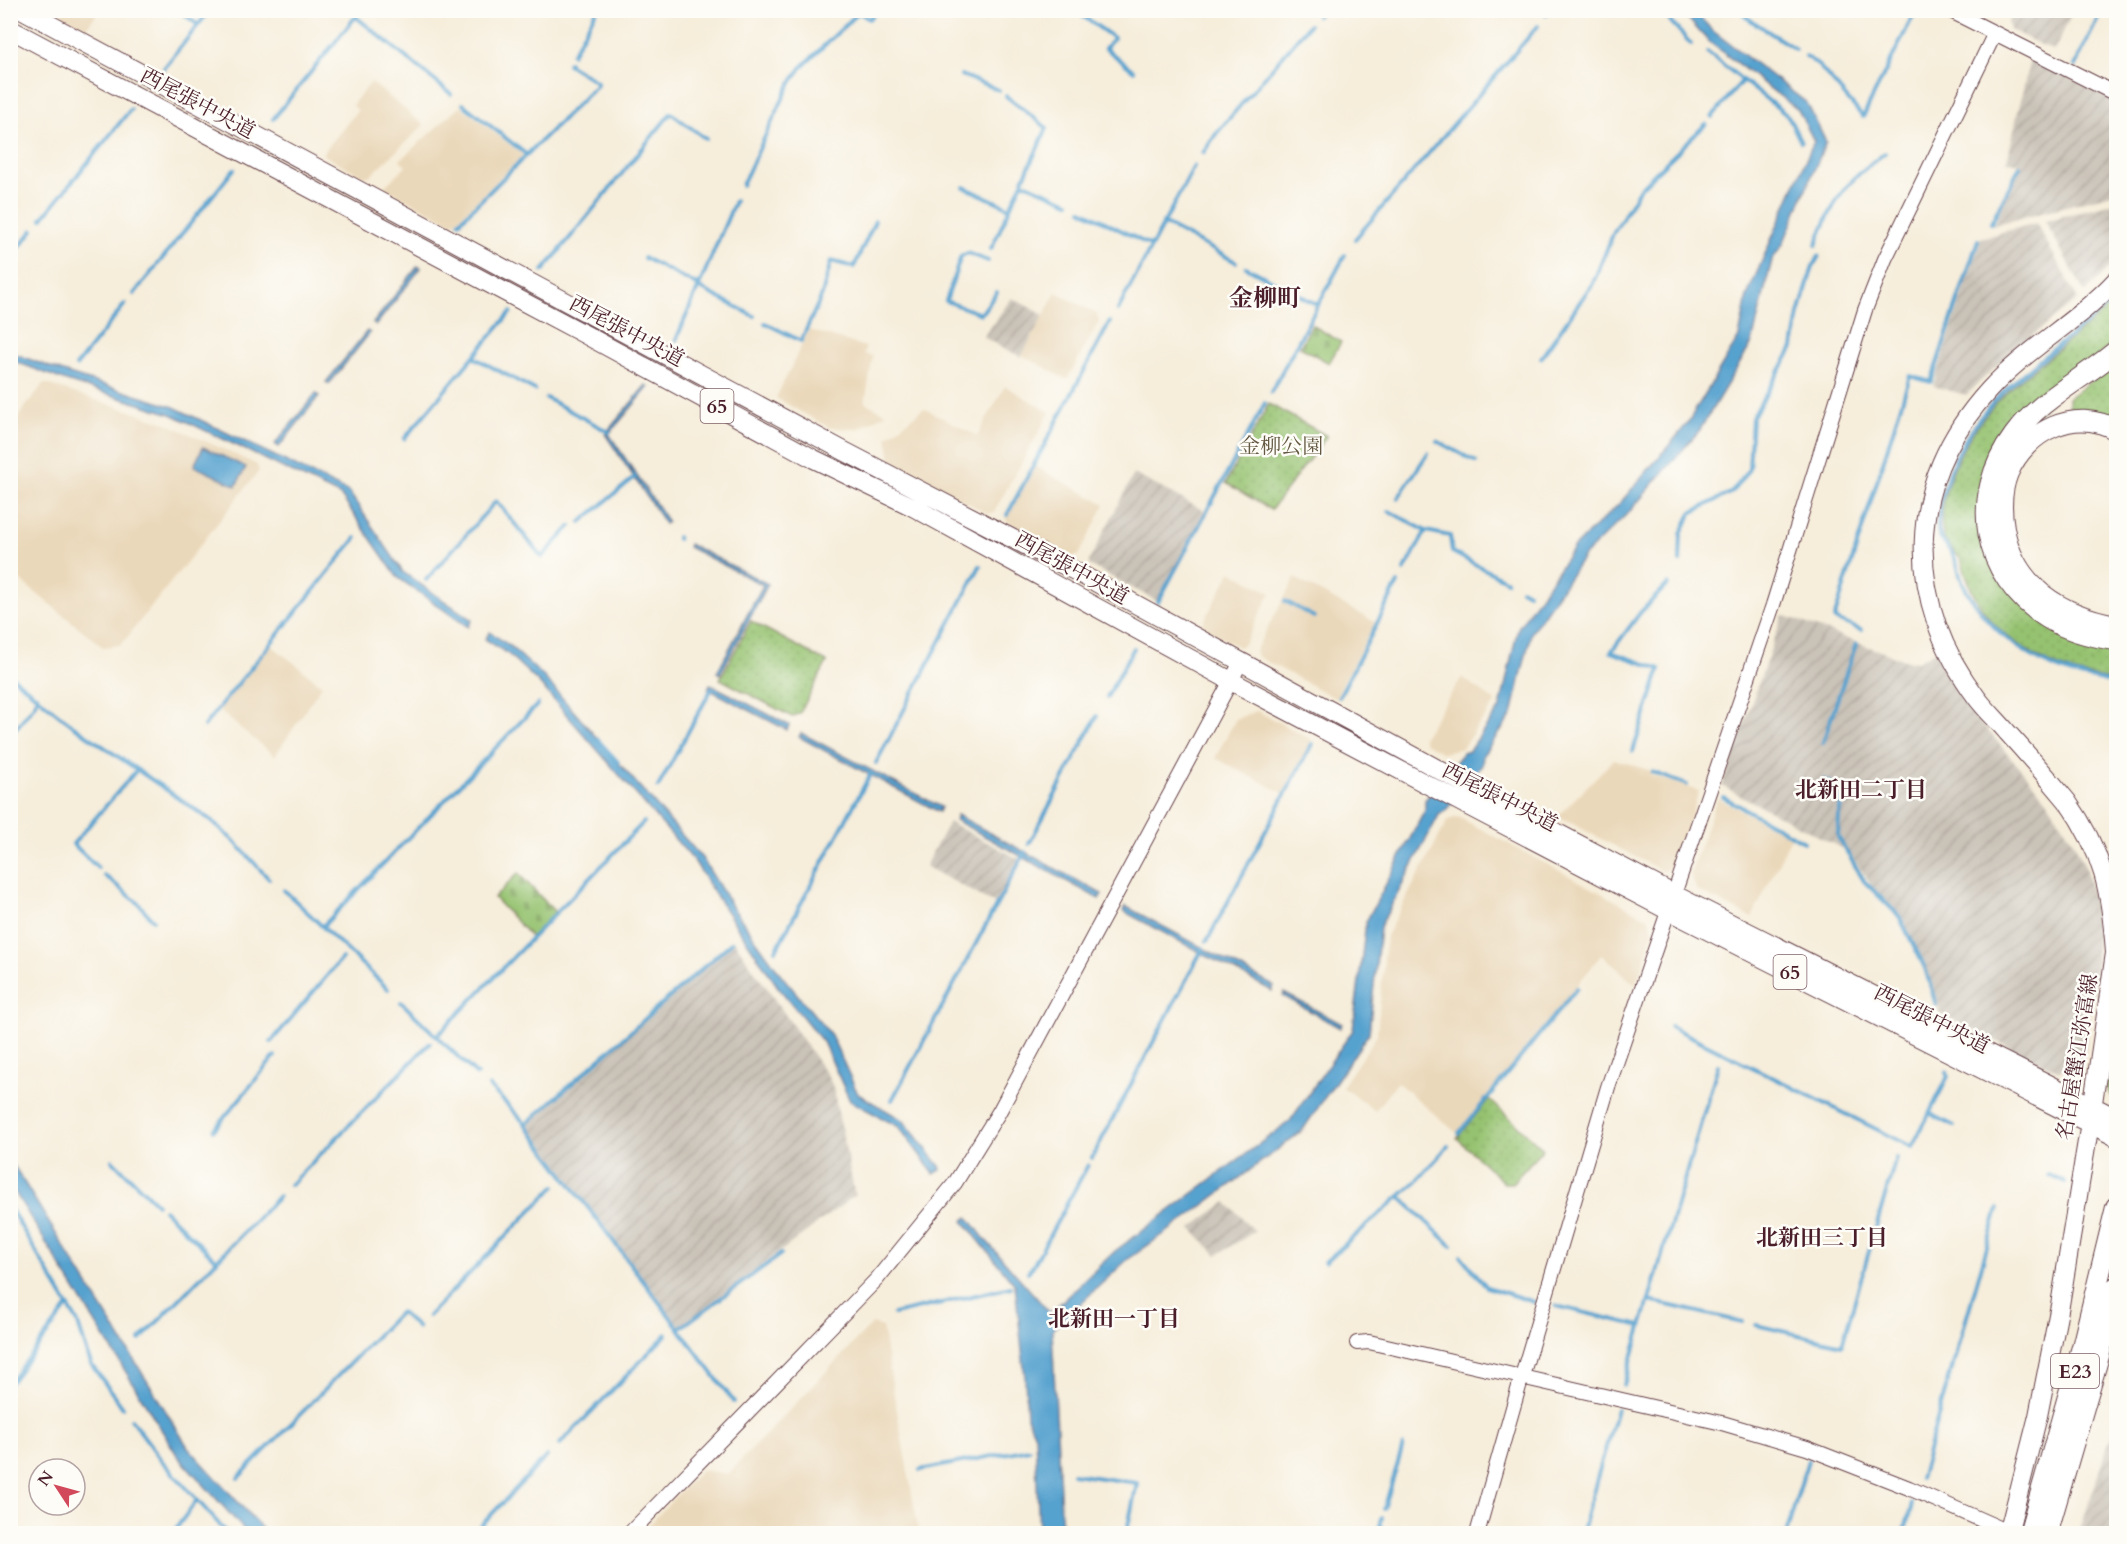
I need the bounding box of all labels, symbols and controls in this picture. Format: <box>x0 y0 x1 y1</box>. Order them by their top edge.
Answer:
street label: 西尾張中央道 <box>135 61 260 146</box>
district label: 金柳町 <box>1229 282 1301 315</box>
street label: 西尾張中央道 <box>564 289 689 374</box>
road number: 65 <box>700 389 734 423</box>
park label: 金柳公園 <box>1239 432 1323 461</box>
street label: 西尾張中央道 <box>1010 525 1134 612</box>
street label: 西尾張中央道 <box>1437 756 1562 839</box>
district label: 北新田二丁目 <box>1795 775 1927 805</box>
road number: 65 <box>1774 955 1806 989</box>
street label: 名古屋蟹江弥富線 <box>2050 972 2105 1142</box>
street label: 西尾張中央道 <box>1869 978 1994 1061</box>
district label: 北新田三丁目 <box>1756 1223 1888 1253</box>
district label: 北新田一丁目 <box>1048 1304 1180 1334</box>
road number: E23 <box>2051 1354 2099 1388</box>
north arrow <box>27 1457 87 1517</box>
text: N <box>33 1467 59 1491</box>

